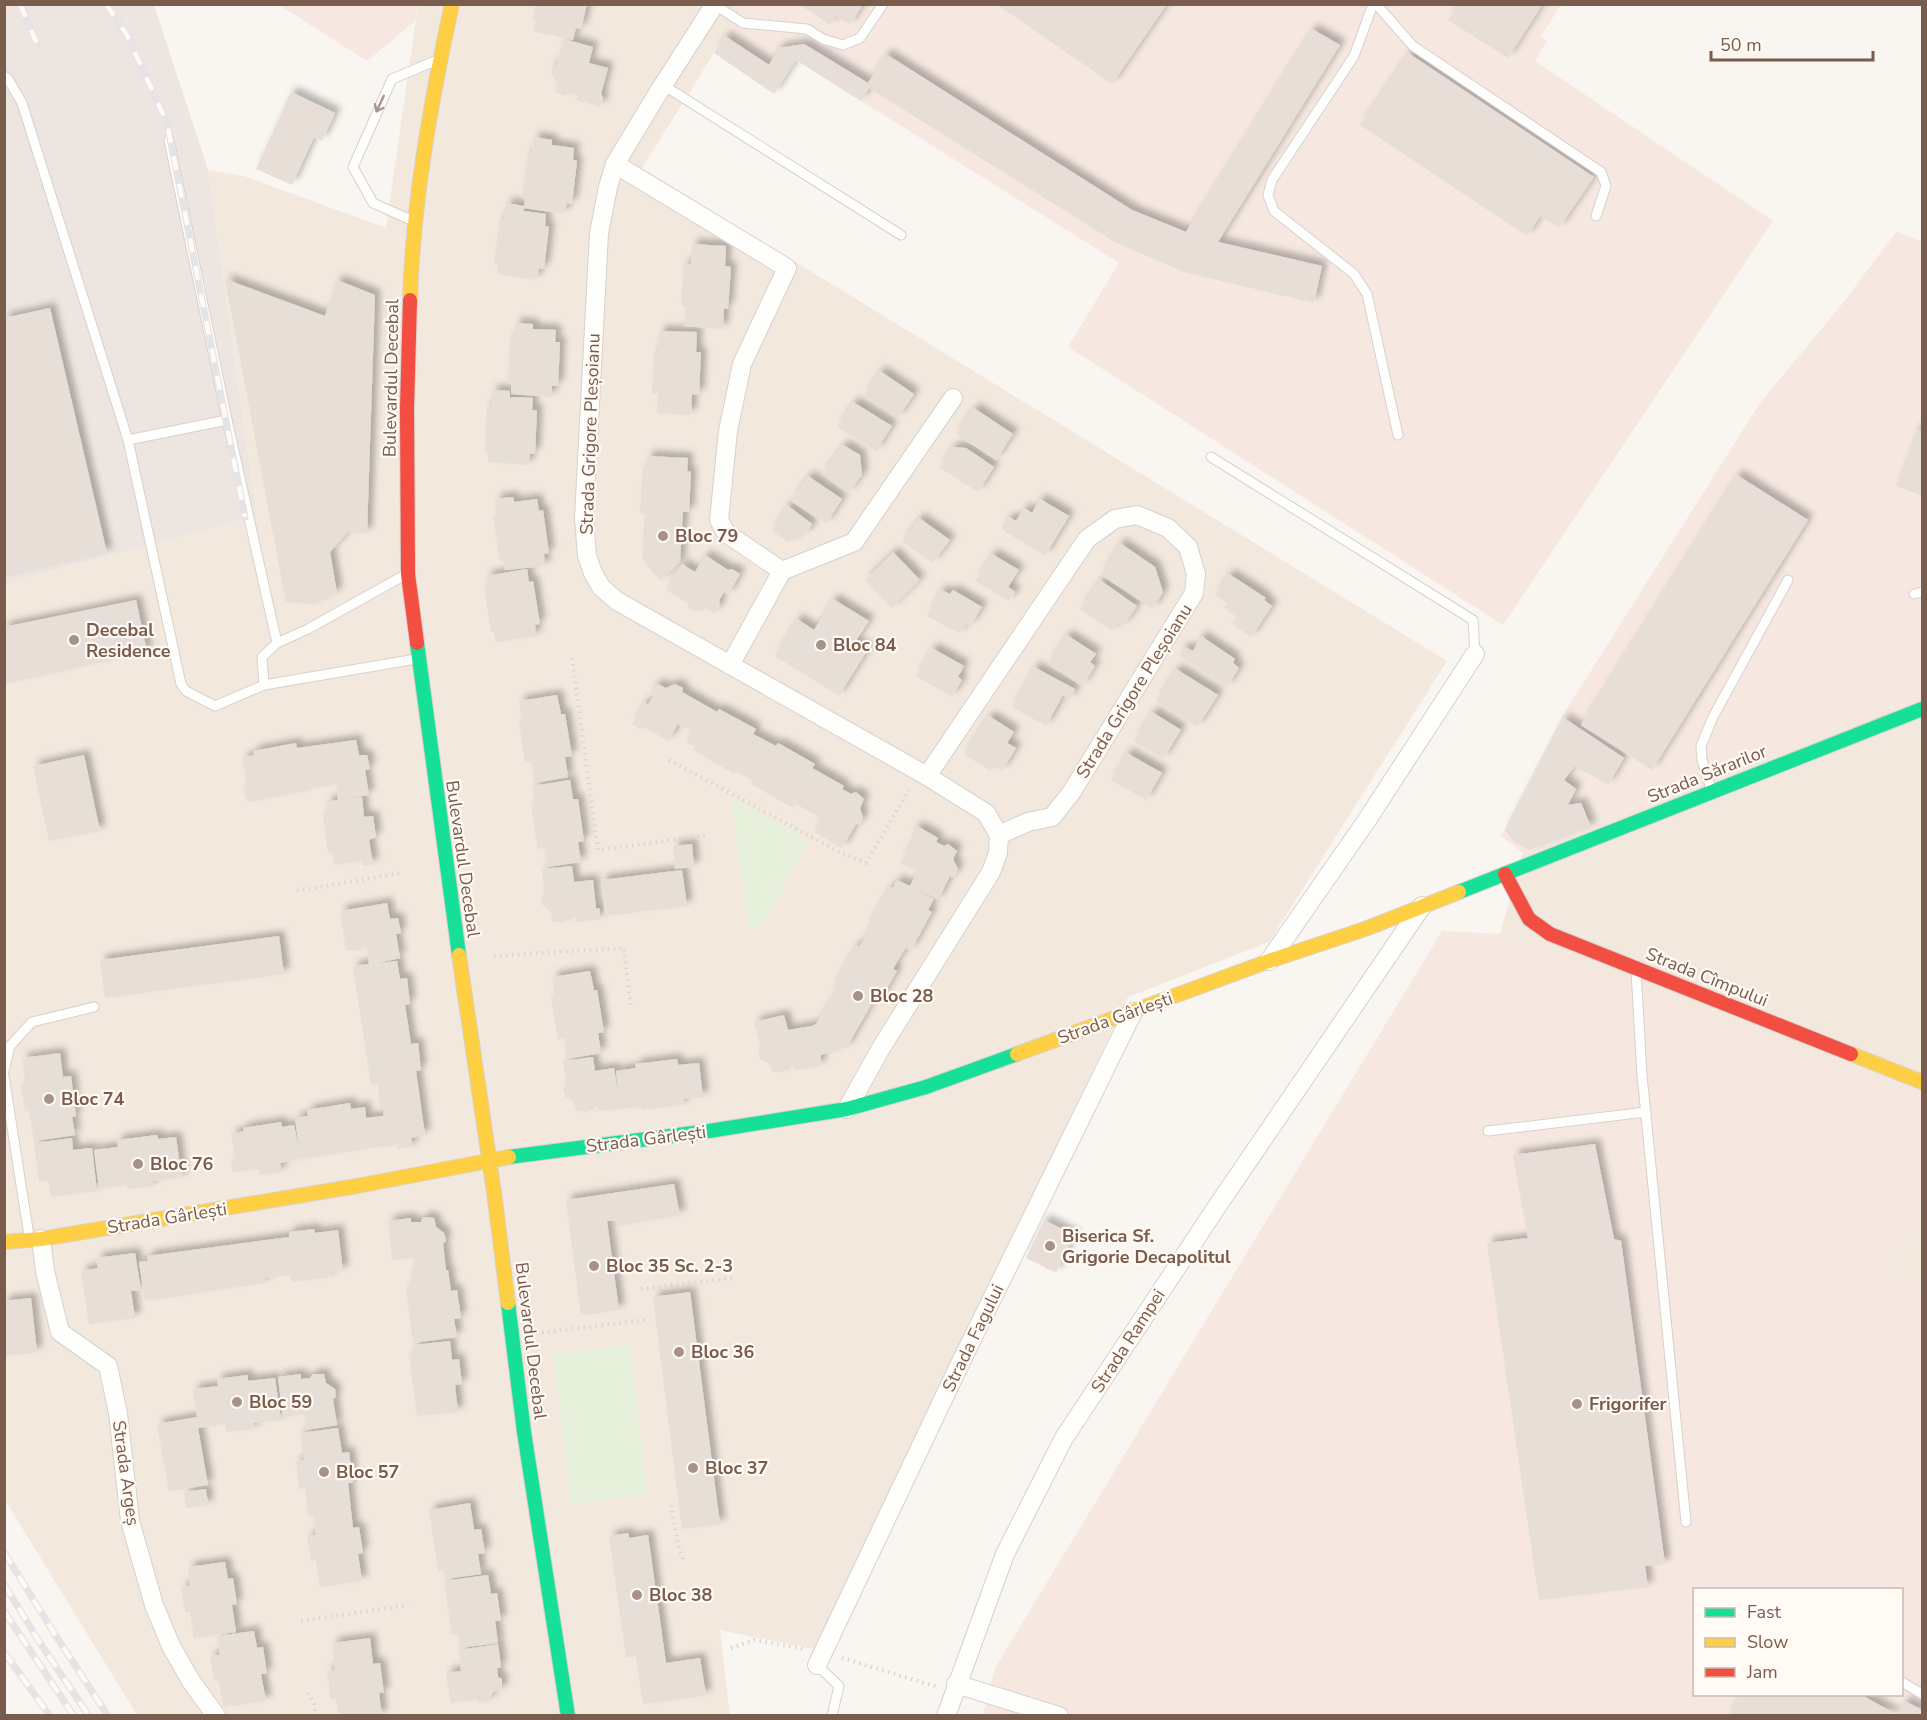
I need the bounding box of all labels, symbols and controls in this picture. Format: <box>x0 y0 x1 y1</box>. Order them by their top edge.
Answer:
scale bar <box>1711 24 1873 62</box>
text: 50 m <box>1720 33 1762 57</box>
one-way arrow <box>374 94 386 112</box>
street label: Bulevardul Decebal <box>378 298 404 457</box>
street label: Strada Grigore Pleșoianu <box>574 333 606 535</box>
place label: Bloc 79 <box>675 524 738 548</box>
marker: Bloc 79 <box>656 529 670 543</box>
street label: Strada Grigore Pleșoianu <box>1070 599 1198 783</box>
place label: Decebal Residence <box>86 618 171 663</box>
marker: Decebal Residence <box>67 633 81 647</box>
place label: Bloc 84 <box>833 633 897 657</box>
marker: Bloc 84 <box>814 638 828 652</box>
street label: Strada Sărarilor <box>1644 739 1771 809</box>
street label: Bulevardul Decebal <box>440 779 486 940</box>
street label: Strada Cîmpului <box>1642 942 1772 1012</box>
place label: Bloc 28 <box>870 984 934 1008</box>
street label: Strada Gârlești <box>1054 986 1176 1050</box>
marker: Bloc 28 <box>851 989 865 1003</box>
place label: Bloc 74 <box>61 1087 125 1111</box>
marker: Bloc 74 <box>42 1092 56 1106</box>
street label: Strada Gârlești <box>585 1120 707 1158</box>
place label: Bloc 76 <box>150 1152 214 1176</box>
marker: Bloc 76 <box>131 1157 145 1171</box>
street label: Strada Gârlești <box>105 1197 229 1239</box>
place label: Biserica Sf. Grigorie Decapolitul <box>1062 1224 1231 1269</box>
marker: Biserica Sf. Grigorie Decapolitul <box>1043 1239 1057 1253</box>
place label: Bloc 35 Sc. 2-3 <box>606 1254 733 1278</box>
marker: Bloc 35 Sc. 2-3 <box>587 1259 601 1273</box>
street label: Bulevardul Decebal <box>509 1261 553 1422</box>
street label: Strada Fagului <box>937 1280 1009 1396</box>
street label: Strada Rampei <box>1086 1285 1170 1397</box>
place label: Bloc 36 <box>691 1340 755 1364</box>
marker: Bloc 36 <box>672 1345 686 1359</box>
place label: Bloc 59 <box>249 1390 312 1414</box>
place label: Frigorifer <box>1589 1392 1667 1416</box>
marker: Bloc 59 <box>230 1395 244 1409</box>
marker: Frigorifer <box>1570 1397 1584 1411</box>
street label: Strada Argeș <box>107 1419 145 1527</box>
place label: Bloc 37 <box>705 1456 768 1480</box>
place label: Bloc 57 <box>336 1460 399 1484</box>
marker: Bloc 37 <box>686 1461 700 1475</box>
marker: Bloc 57 <box>317 1465 331 1479</box>
place label: Bloc 38 <box>649 1583 713 1607</box>
marker: Bloc 38 <box>630 1588 644 1602</box>
legend <box>1693 1588 1903 1696</box>
text: Fast <box>1747 1600 1782 1624</box>
text: Slow <box>1747 1630 1788 1654</box>
text: Jam <box>1746 1660 1778 1684</box>

